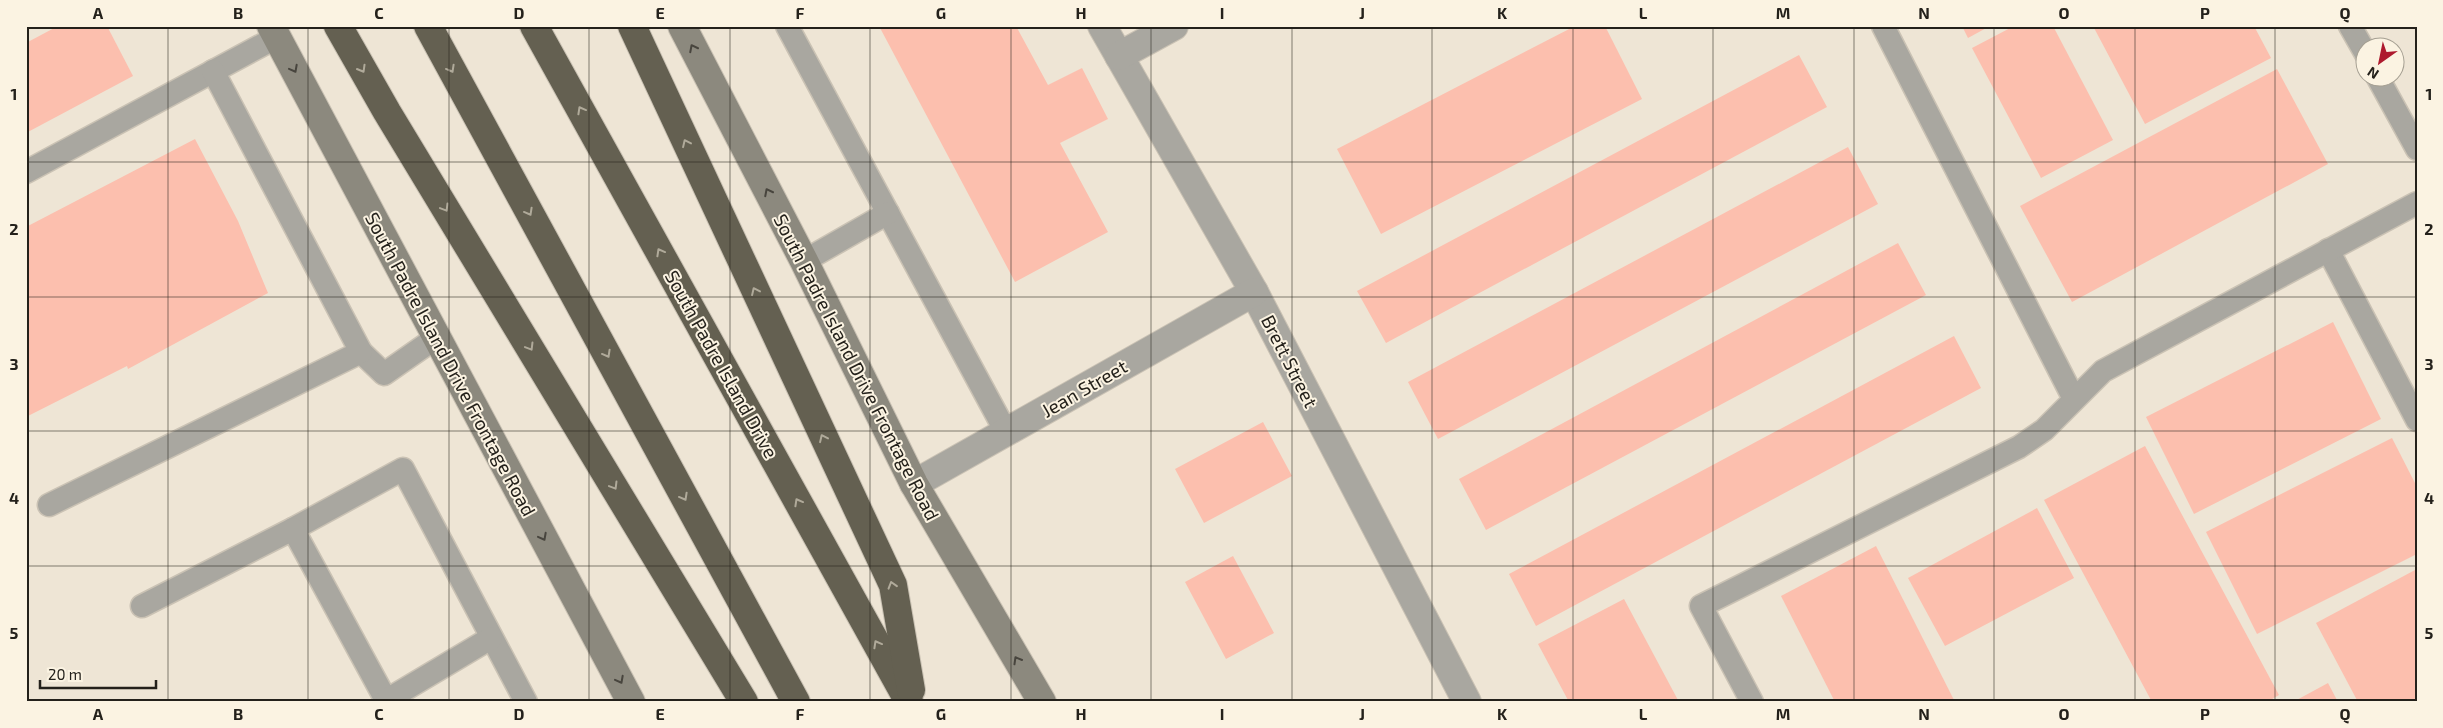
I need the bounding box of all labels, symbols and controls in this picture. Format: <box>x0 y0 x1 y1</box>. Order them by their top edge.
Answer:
text: A <box>93 3 104 22</box>
text: B <box>233 3 243 22</box>
text: C <box>374 3 384 22</box>
text: D <box>514 3 525 22</box>
text: E <box>655 3 665 22</box>
text: F <box>796 3 805 22</box>
text: G <box>936 3 946 22</box>
text: H <box>1075 3 1087 22</box>
text: I <box>1220 3 1224 22</box>
text: J <box>1359 3 1365 22</box>
text: K <box>1497 3 1508 22</box>
text: L <box>1639 3 1648 22</box>
text: M <box>1776 3 1790 22</box>
text: N <box>1918 3 1930 22</box>
text: O <box>2058 3 2070 22</box>
text: P <box>2200 3 2210 22</box>
text: Q <box>2339 3 2351 23</box>
north arrow <box>2356 38 2406 88</box>
one-way arrow <box>689 44 699 53</box>
one-way arrow <box>356 63 366 72</box>
text: N <box>2364 63 2382 83</box>
one-way arrow <box>288 64 298 73</box>
one-way arrow <box>445 64 455 73</box>
text: 1 <box>11 84 17 103</box>
text: 1 <box>2426 84 2432 103</box>
one-way arrow <box>577 107 587 116</box>
one-way arrow <box>682 139 693 148</box>
one-way arrow <box>764 189 774 198</box>
one-way arrow <box>439 203 449 212</box>
one-way arrow <box>523 206 533 215</box>
street label: South Padre Island Drive Frontage Road <box>361 208 541 520</box>
street label: South Padre Island Drive Frontage Road <box>769 210 945 524</box>
text: 2 <box>9 219 19 238</box>
text: 2 <box>2424 219 2434 238</box>
one-way arrow <box>656 249 666 258</box>
street label: South Padre Island Drive <box>661 266 783 462</box>
one-way arrow <box>751 287 761 296</box>
street label: Brett Street <box>1257 311 1323 411</box>
one-way arrow <box>523 342 533 351</box>
one-way arrow <box>600 349 610 358</box>
text: 3 <box>9 354 19 373</box>
street label: Jean Street <box>1037 354 1131 422</box>
text: 3 <box>2424 354 2434 373</box>
one-way arrow <box>819 434 830 443</box>
one-way arrow <box>607 481 617 490</box>
text: 4 <box>9 488 19 507</box>
text: 4 <box>2424 488 2434 507</box>
one-way arrow <box>678 492 688 501</box>
one-way arrow <box>794 498 804 507</box>
one-way arrow <box>537 532 547 541</box>
one-way arrow <box>888 581 898 590</box>
text: 5 <box>10 623 19 642</box>
text: 5 <box>2425 623 2434 642</box>
one-way arrow <box>873 640 883 649</box>
one-way arrow <box>1014 656 1024 665</box>
scale bar <box>40 658 156 690</box>
text: 20 m <box>48 665 82 683</box>
one-way arrow <box>614 675 624 684</box>
text: A <box>93 704 104 723</box>
text: B <box>233 704 243 723</box>
text: C <box>374 704 384 723</box>
text: D <box>514 704 525 723</box>
text: E <box>655 704 665 723</box>
text: F <box>796 704 805 723</box>
text: G <box>936 704 946 723</box>
text: H <box>1075 704 1087 723</box>
text: I <box>1220 704 1224 723</box>
text: J <box>1359 704 1365 723</box>
text: K <box>1497 704 1508 723</box>
text: L <box>1639 704 1648 723</box>
text: M <box>1776 704 1790 723</box>
text: N <box>1918 704 1930 723</box>
text: O <box>2058 704 2070 723</box>
text: P <box>2200 704 2210 723</box>
text: Q <box>2339 704 2351 724</box>

